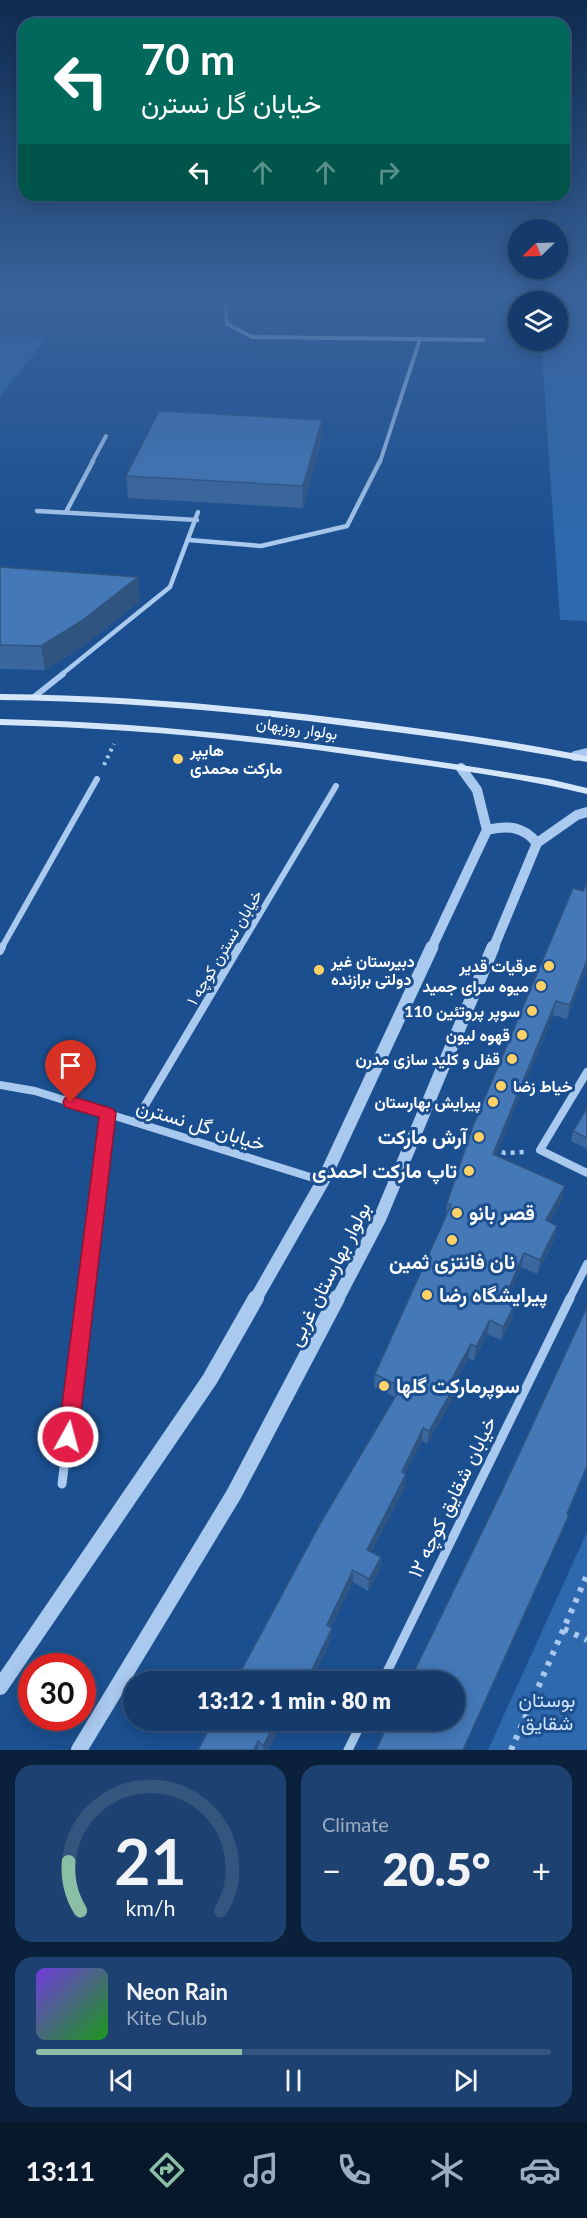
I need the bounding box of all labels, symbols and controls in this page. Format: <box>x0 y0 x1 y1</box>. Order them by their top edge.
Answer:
text: 70 m <box>141 34 235 84</box>
icon: left <box>42 42 120 120</box>
text: خیابان گل نسترن <box>141 86 321 119</box>
icon: left <box>183 156 216 189</box>
icon: ahead <box>246 156 279 189</box>
icon: ahead <box>309 156 342 189</box>
icon: right <box>372 156 405 189</box>
north arrow <box>508 219 568 279</box>
map controls <box>508 219 568 351</box>
button: layers <box>508 291 568 351</box>
street label: بولوار روزبهان <box>255 712 339 745</box>
place label: هایپر مارکت محمدی <box>189 740 283 779</box>
marker: هایپر مارکت محمدی <box>171 752 185 766</box>
street label: خیابان نسترن کوچه ۱ <box>182 885 268 1009</box>
place label: دبیرستان غیر دولتی برازنده <box>330 951 415 990</box>
place label: عرقیات قدیر <box>458 956 537 977</box>
marker: عرقیات قدیر <box>542 959 556 973</box>
marker: دبیرستان غیر دولتی برازنده <box>312 963 326 977</box>
place label: میوه سرای جمید <box>423 976 529 997</box>
marker: میوه سرای جمید <box>534 979 548 993</box>
place label: سوپر پروتئین 110 <box>404 1001 520 1023</box>
marker: سوپر پروتئین 110 <box>525 1004 539 1018</box>
place label: قهوه لیون <box>446 1025 510 1046</box>
marker: قهوه لیون <box>515 1028 529 1042</box>
pin <box>45 1040 96 1102</box>
icon: arrive <box>54 1049 87 1082</box>
place label: قفل و کلید سازی مدرن <box>356 1049 500 1070</box>
marker: قفل و کلید سازی مدرن <box>505 1052 519 1066</box>
place label: خیاط زضا <box>513 1076 573 1097</box>
marker: خیاط زضا <box>494 1079 508 1093</box>
place label: پیرایش بهارستان <box>374 1092 481 1114</box>
street label: خیابان گل نسترن <box>133 1093 269 1157</box>
marker: پیرایش بهارستان <box>486 1095 500 1109</box>
place label: آرش مارکت <box>378 1124 469 1150</box>
marker: آرش مارکت <box>472 1130 486 1144</box>
place label: تاپ مارکت احمدی <box>312 1158 457 1185</box>
marker: تاپ مارکت احمدی <box>462 1164 476 1178</box>
street label: بولوار بهارستان غربی <box>282 1198 376 1350</box>
place label: قصر بانو <box>469 1200 535 1226</box>
marker: قصر بانو <box>450 1206 464 1220</box>
marker: نان فانتزی ثمین <box>445 1233 459 1247</box>
place label: نان فانتزی ثمین <box>389 1249 515 1275</box>
place label: پیرایشگاه رضا <box>439 1282 548 1309</box>
marker: پیرایشگاه رضا <box>420 1288 434 1302</box>
place label: سوپرمارکت گلها <box>396 1373 520 1400</box>
marker: سوپرمارکت گلها <box>377 1379 391 1393</box>
position arrow <box>36 1405 100 1469</box>
street label: خیابان شقایق کوچه ۱۲ <box>402 1412 503 1582</box>
speed limit sign: 30 <box>18 1653 96 1731</box>
text: 13:12 · 1 min · 80 m <box>197 1687 391 1714</box>
park label: بوستان شقایق <box>519 1687 576 1735</box>
text: Climate <box>322 1812 389 1836</box>
text: 21 <box>114 1823 187 1898</box>
text: 20.5° <box>383 1842 490 1896</box>
text: − <box>322 1850 341 1890</box>
text: + <box>532 1850 551 1890</box>
text: km/h <box>125 1895 176 1921</box>
text: Neon Rain <box>126 1978 228 2005</box>
text: Kite Club <box>126 2005 207 2029</box>
icon: previous <box>105 2064 138 2097</box>
icon: pause <box>277 2064 310 2097</box>
icon: next <box>449 2064 482 2097</box>
icon: directions <box>146 2149 188 2191</box>
icon: music <box>240 2149 282 2191</box>
icon: phone <box>333 2149 375 2191</box>
icon: climate <box>426 2149 468 2191</box>
icon: car <box>519 2149 561 2191</box>
text: 13:11 <box>26 2154 95 2187</box>

